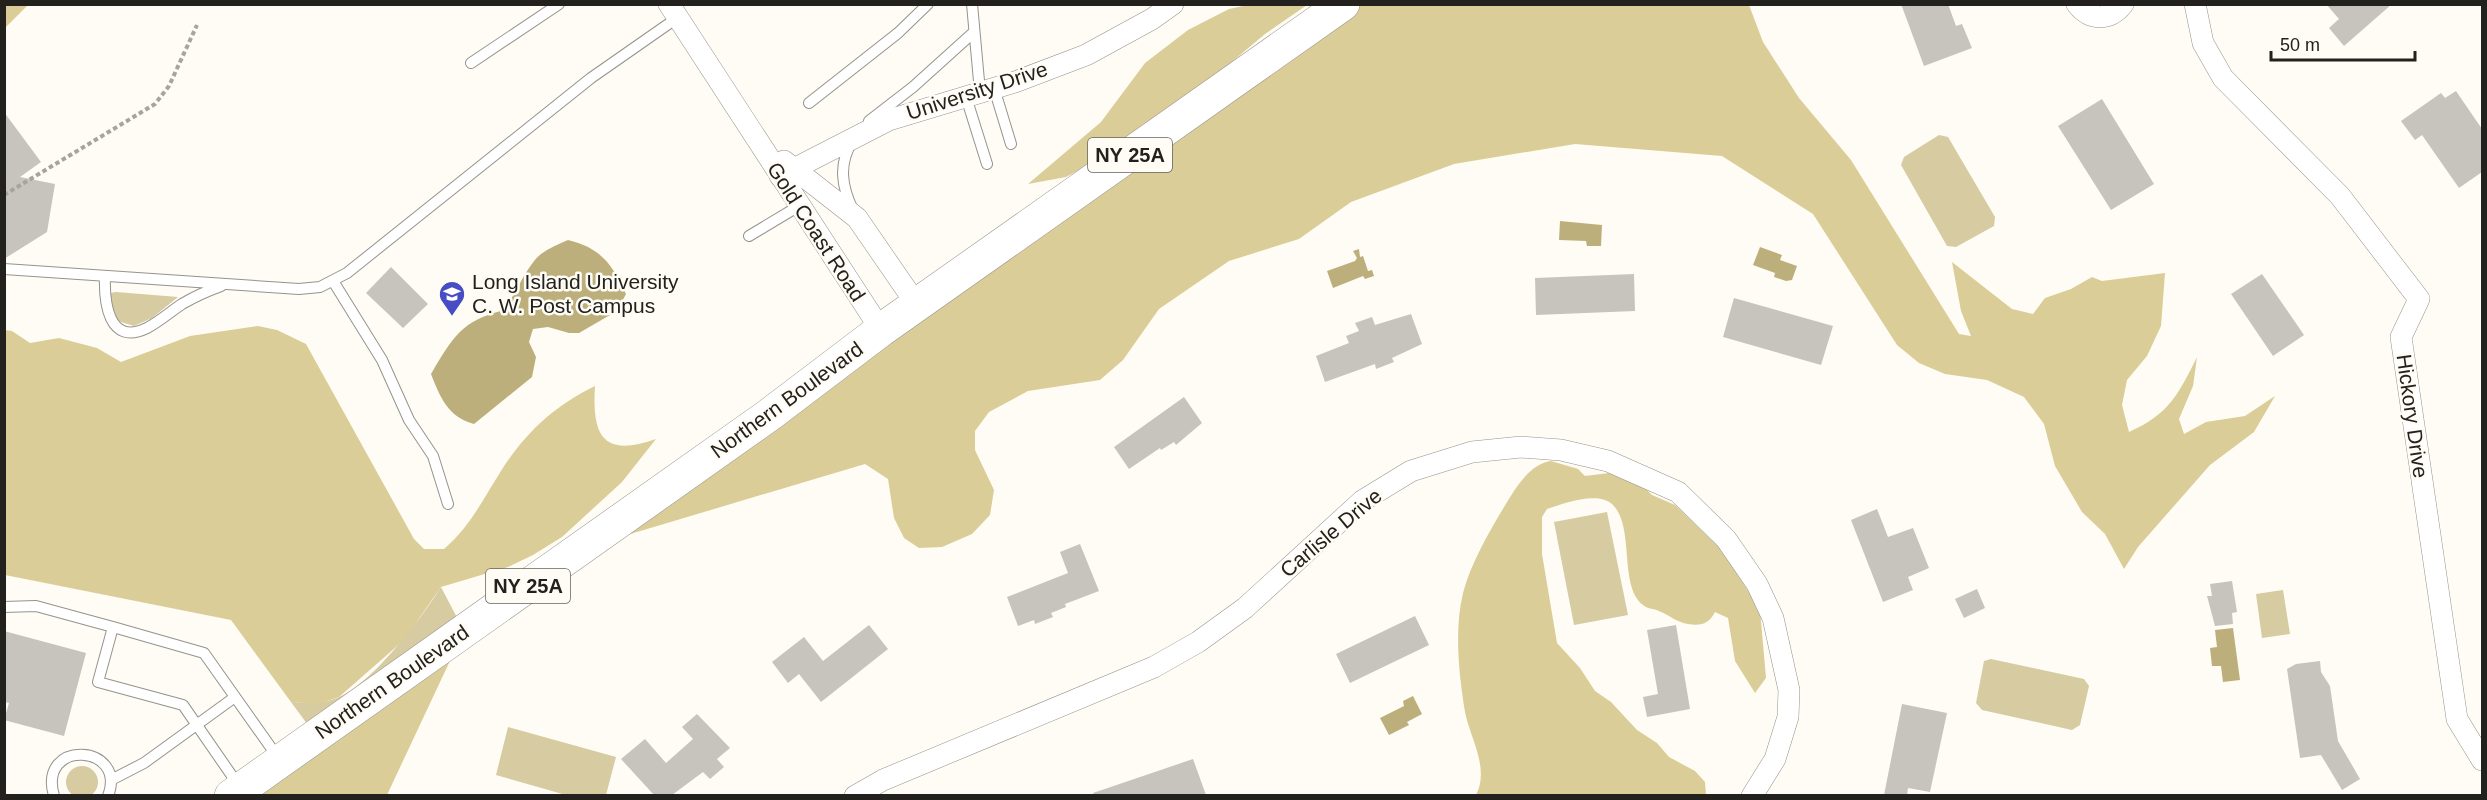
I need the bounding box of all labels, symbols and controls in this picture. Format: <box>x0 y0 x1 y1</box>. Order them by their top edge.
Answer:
scale bar <box>2271 24 2415 62</box>
text: 50 m <box>2280 35 2320 55</box>
street label: University Drive <box>903 57 1050 124</box>
road number: NY 25A <box>1088 138 1172 172</box>
street label: Gold Coast Road <box>763 158 870 306</box>
place label: Long Island University C. W. Post Campus <box>472 270 679 317</box>
school or university icon: Long Island University C. W. Post Campus <box>437 279 467 317</box>
street label: Northern Boulevard <box>706 337 867 462</box>
street label: Hickory Drive <box>2392 353 2433 479</box>
street label: Carlisle Drive <box>1275 484 1386 582</box>
road number: NY 25A <box>486 569 570 603</box>
street label: Northern Boulevard <box>311 620 473 743</box>

